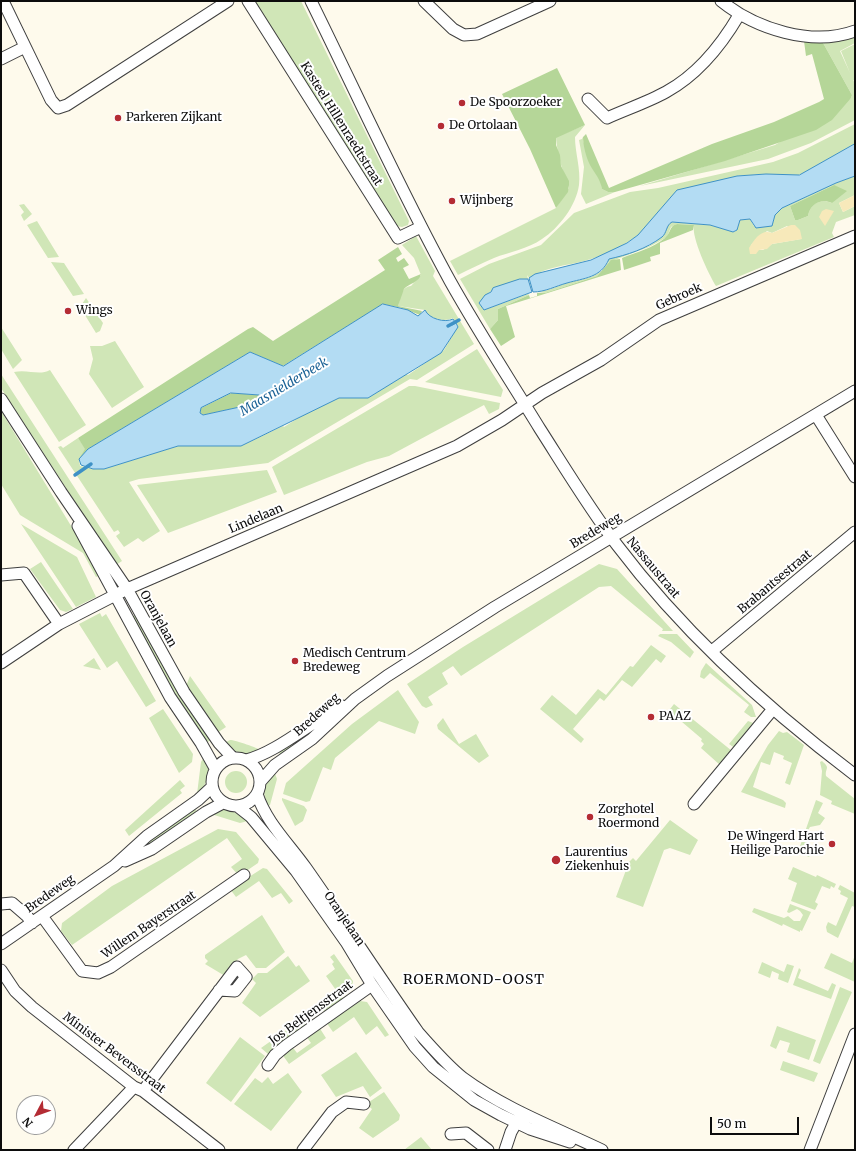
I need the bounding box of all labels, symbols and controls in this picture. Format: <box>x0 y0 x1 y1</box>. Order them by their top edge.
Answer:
street label: Kasteel Hillenraedtstraat <box>297 59 385 189</box>
place label: De Spoorzoeker <box>470 96 562 110</box>
marker: De Spoorzoeker <box>457 98 467 108</box>
place label: Parkeren Zijkant <box>126 111 222 125</box>
marker: Parkeren Zijkant <box>113 113 123 123</box>
place label: De Ortolaan <box>449 119 518 133</box>
marker: De Ortolaan <box>436 121 446 131</box>
place label: Wijnberg <box>460 194 513 208</box>
marker: Wijnberg <box>447 196 457 206</box>
street label: Gebroek <box>654 281 704 313</box>
place label: Wings <box>76 304 113 318</box>
marker: Wings <box>63 306 73 316</box>
water label: Maasnielderbeek <box>237 354 331 420</box>
street label: Lindelaan <box>227 501 285 537</box>
street label: Bredeweg <box>568 510 624 552</box>
street label: Nassaustraat <box>623 535 683 601</box>
street label: Brabantsestraat <box>735 547 815 617</box>
street label: Oranjelaan <box>137 588 179 650</box>
place label: Medisch Centrum Bredeweg <box>303 647 406 675</box>
marker: Medisch Centrum Bredeweg <box>290 656 300 666</box>
street label: Bredeweg <box>291 691 343 739</box>
place label: PAAZ <box>659 710 691 724</box>
marker: PAAZ <box>646 712 656 722</box>
place label: Zorghotel Roermond <box>598 803 659 831</box>
marker: Zorghotel Roermond <box>585 812 595 822</box>
place label: De Wingerd Hart Heilige Parochie <box>727 830 824 858</box>
marker: De Wingerd Hart Heilige Parochie <box>827 839 837 849</box>
place label: Laurentius Ziekenhuis <box>565 846 629 874</box>
marker: Laurentius Ziekenhuis <box>550 854 562 866</box>
street label: Bredeweg <box>23 872 77 916</box>
street label: Willem Bayerstraat <box>99 888 199 962</box>
street label: Oranjelaan <box>321 889 367 949</box>
district label: ROERMOND-OOST <box>403 972 545 988</box>
street label: Jos Beltjensstraat <box>266 978 356 1048</box>
street label: Minister Beversstraat <box>60 1010 168 1096</box>
north arrow <box>16 1095 56 1135</box>
scale bar <box>712 1109 801 1135</box>
text: N <box>20 1114 36 1130</box>
text: 50 m <box>717 1116 746 1131</box>

